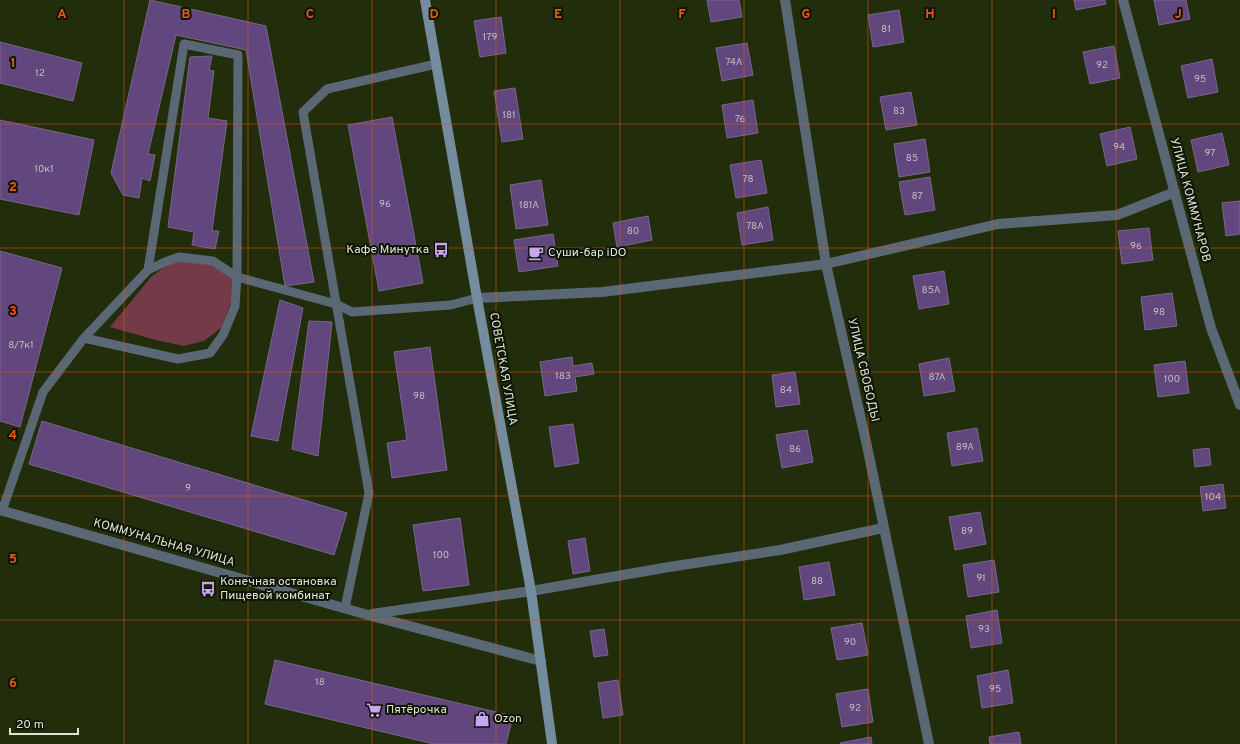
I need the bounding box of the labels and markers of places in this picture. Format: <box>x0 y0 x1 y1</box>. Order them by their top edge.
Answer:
bus stop icon: Кафе Минутка <box>432 241 450 259</box>
place label: Кафе Минутка <box>346 242 429 258</box>
cafe icon: Суши-бар iDO <box>527 244 545 262</box>
place label: Суши-бар iDO <box>548 245 627 261</box>
place label: Конечная остановка Пищевой комбинат <box>220 574 337 604</box>
bus stop icon: Конечная остановка Пищевой комбинат <box>199 580 217 598</box>
supermarket icon: Пятёрочка <box>365 701 383 719</box>
place label: Пятёрочка <box>386 702 447 718</box>
shop icon: Ozon <box>473 710 491 728</box>
place label: Ozon <box>494 711 522 727</box>

